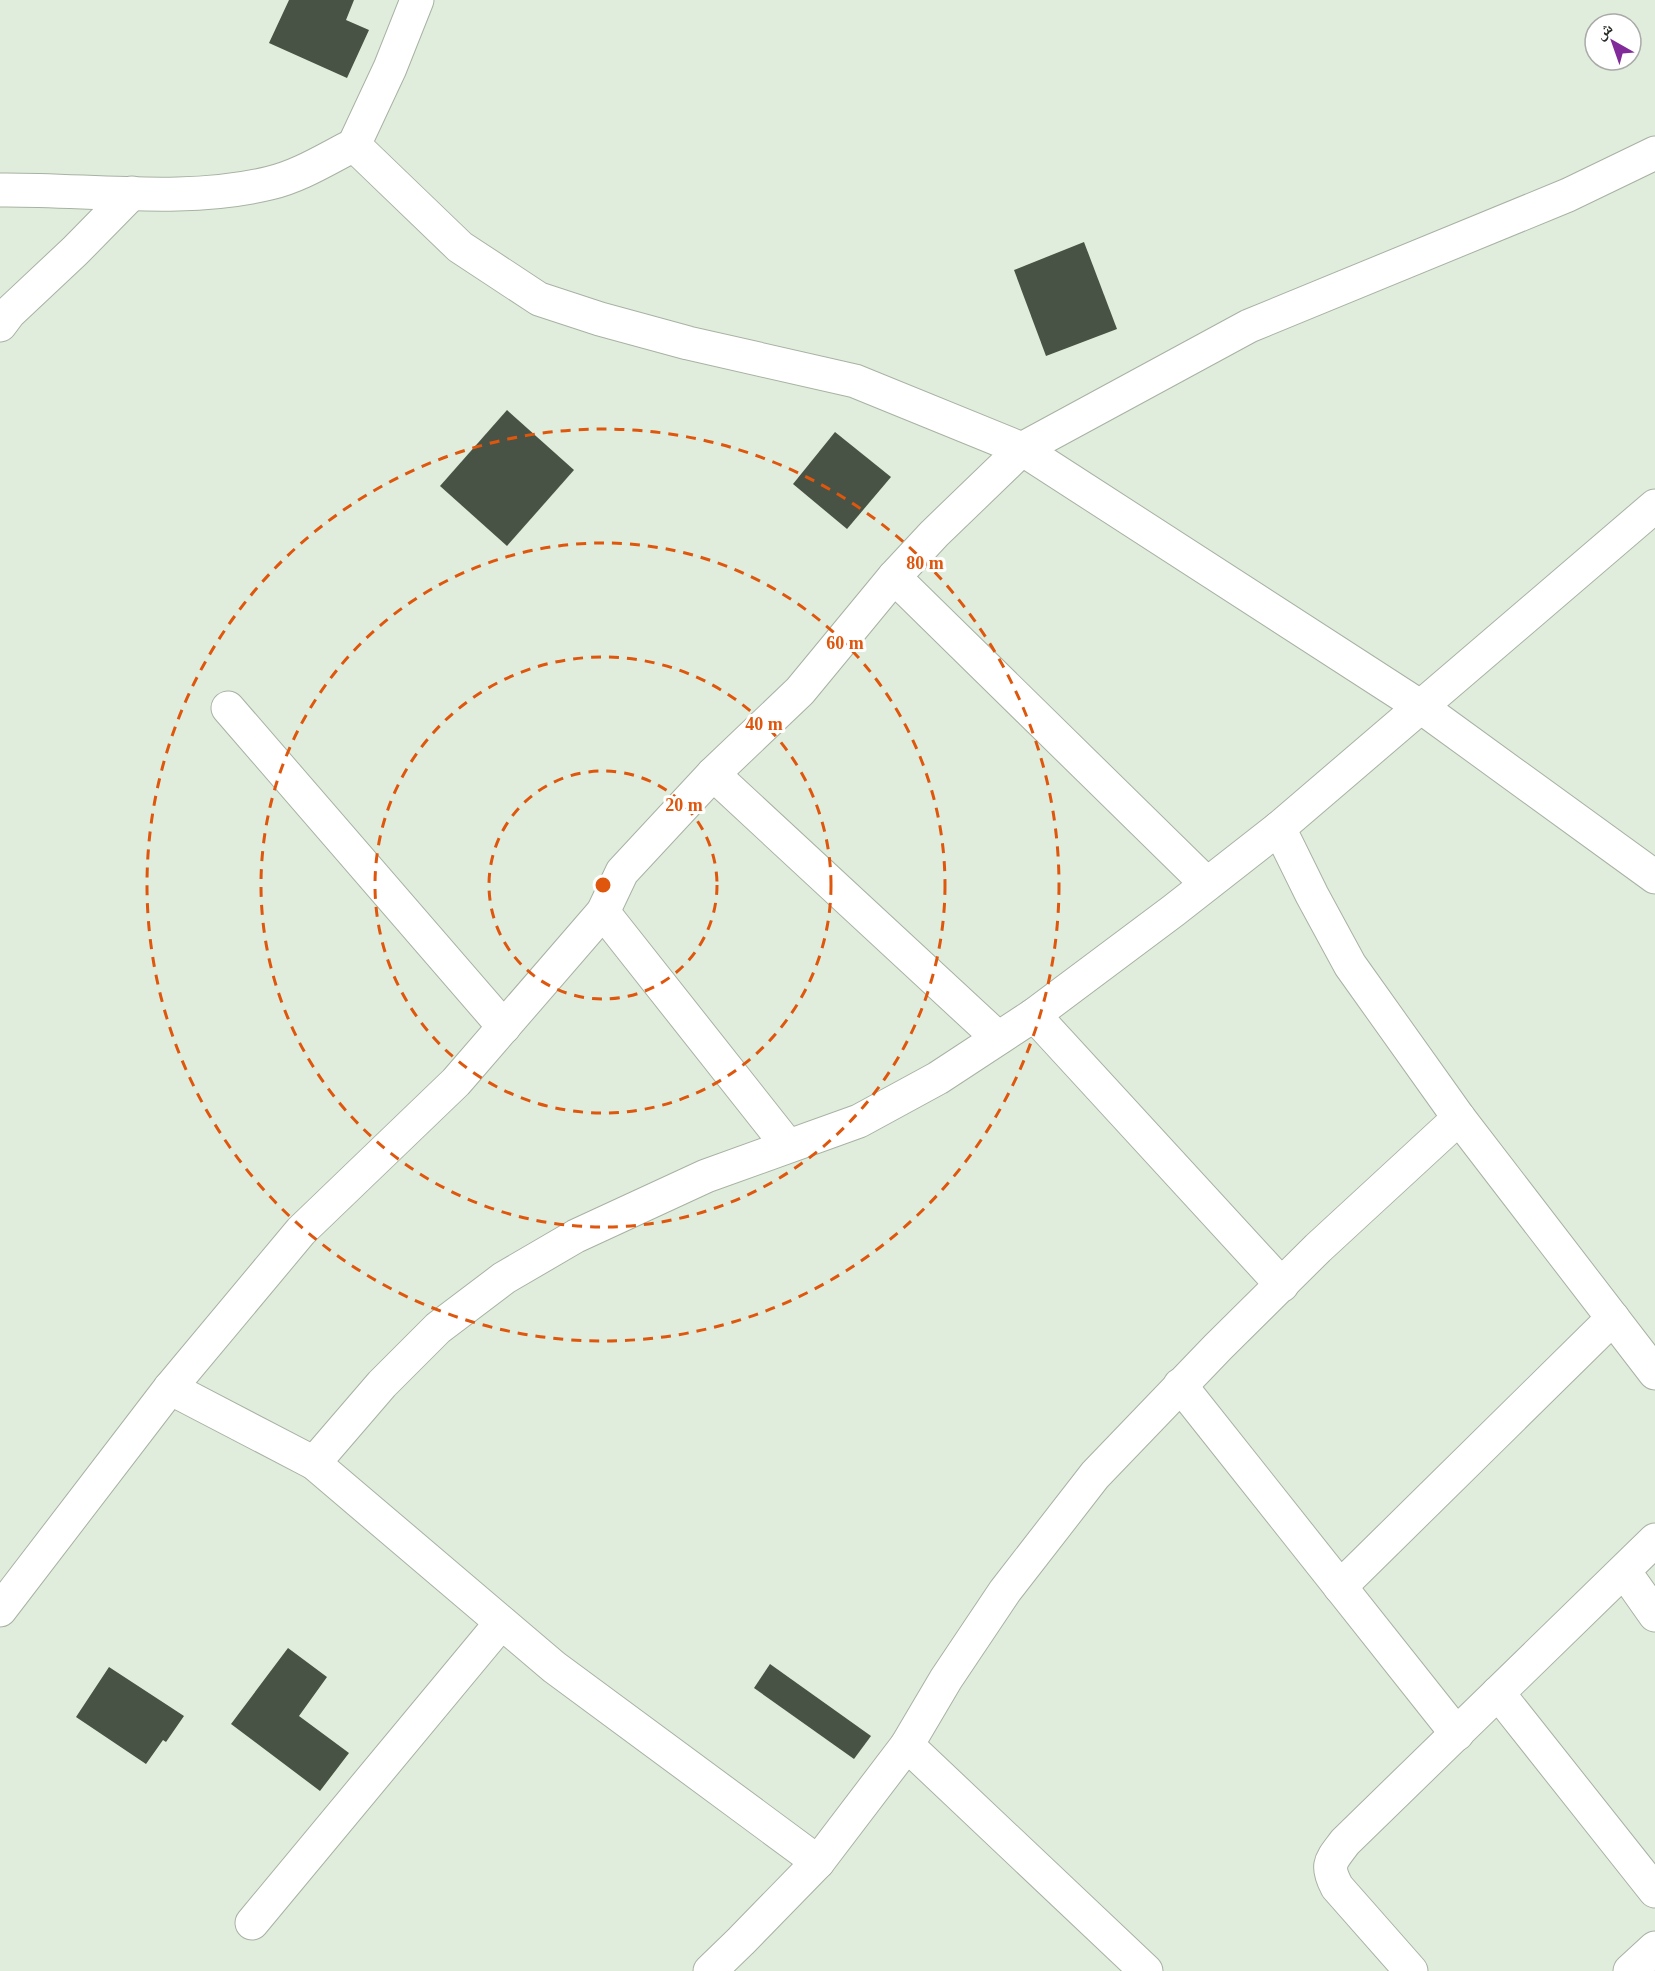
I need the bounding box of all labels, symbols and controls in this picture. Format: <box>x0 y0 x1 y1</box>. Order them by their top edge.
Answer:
north arrow <box>1583 12 1643 72</box>
text: ش <box>1592 19 1616 44</box>
text: 80 m <box>906 553 944 573</box>
text: 60 m <box>826 633 864 653</box>
text: 40 m <box>745 714 783 734</box>
text: 20 m <box>665 795 703 815</box>
centre of rings <box>593 875 613 895</box>

